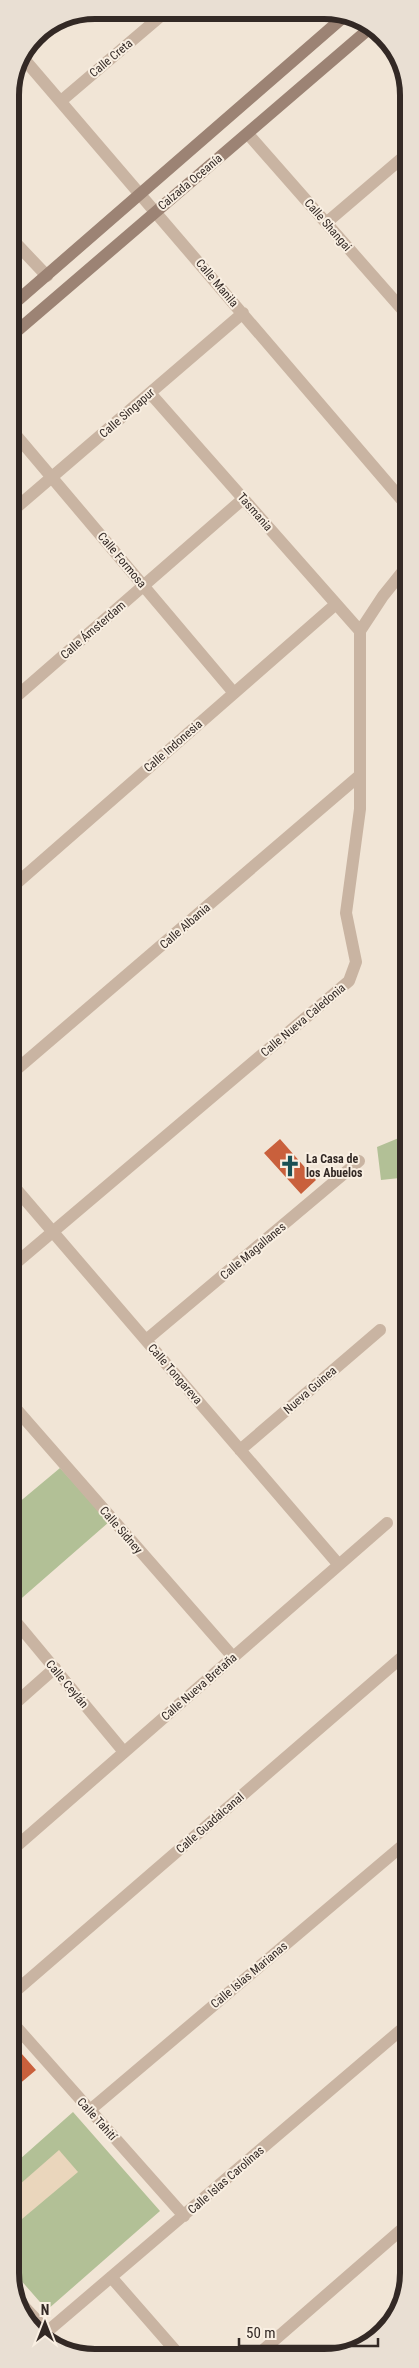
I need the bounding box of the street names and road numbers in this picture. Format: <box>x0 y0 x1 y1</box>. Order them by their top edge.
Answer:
street label: Calle Creta <box>87 36 135 80</box>
street label: Calzada Oceanía <box>155 151 225 213</box>
street label: Calle Shangai <box>302 196 354 254</box>
street label: Calle Manila <box>193 256 241 310</box>
street label: Calle Singapur <box>97 385 158 441</box>
street label: Tasmania <box>235 490 276 534</box>
street label: Calle Formosa <box>95 529 149 591</box>
street label: Calle Ámsterdam <box>57 597 128 662</box>
street label: Calle Indonesia <box>141 717 205 775</box>
street label: Calle Albania <box>157 900 213 952</box>
street label: Calle Nueva Caledonia <box>258 980 348 1059</box>
street label: Calle Magallanes <box>217 1220 289 1282</box>
street label: Calle Tongareva <box>145 1341 205 1407</box>
street label: Nueva Guinea <box>281 1363 339 1417</box>
street label: Calle Sidney <box>97 1504 145 1556</box>
street label: Calle Nueva Bretaña <box>158 1650 240 1724</box>
street label: Calle Ceylán <box>43 1657 91 1711</box>
street label: Calle Guadalcanal <box>173 1790 247 1856</box>
street label: Calle Islas Marianas <box>208 1939 290 2011</box>
street label: Calle Tahití <box>74 2095 121 2144</box>
street label: Calle Islas Carolinas <box>185 2143 267 2217</box>

